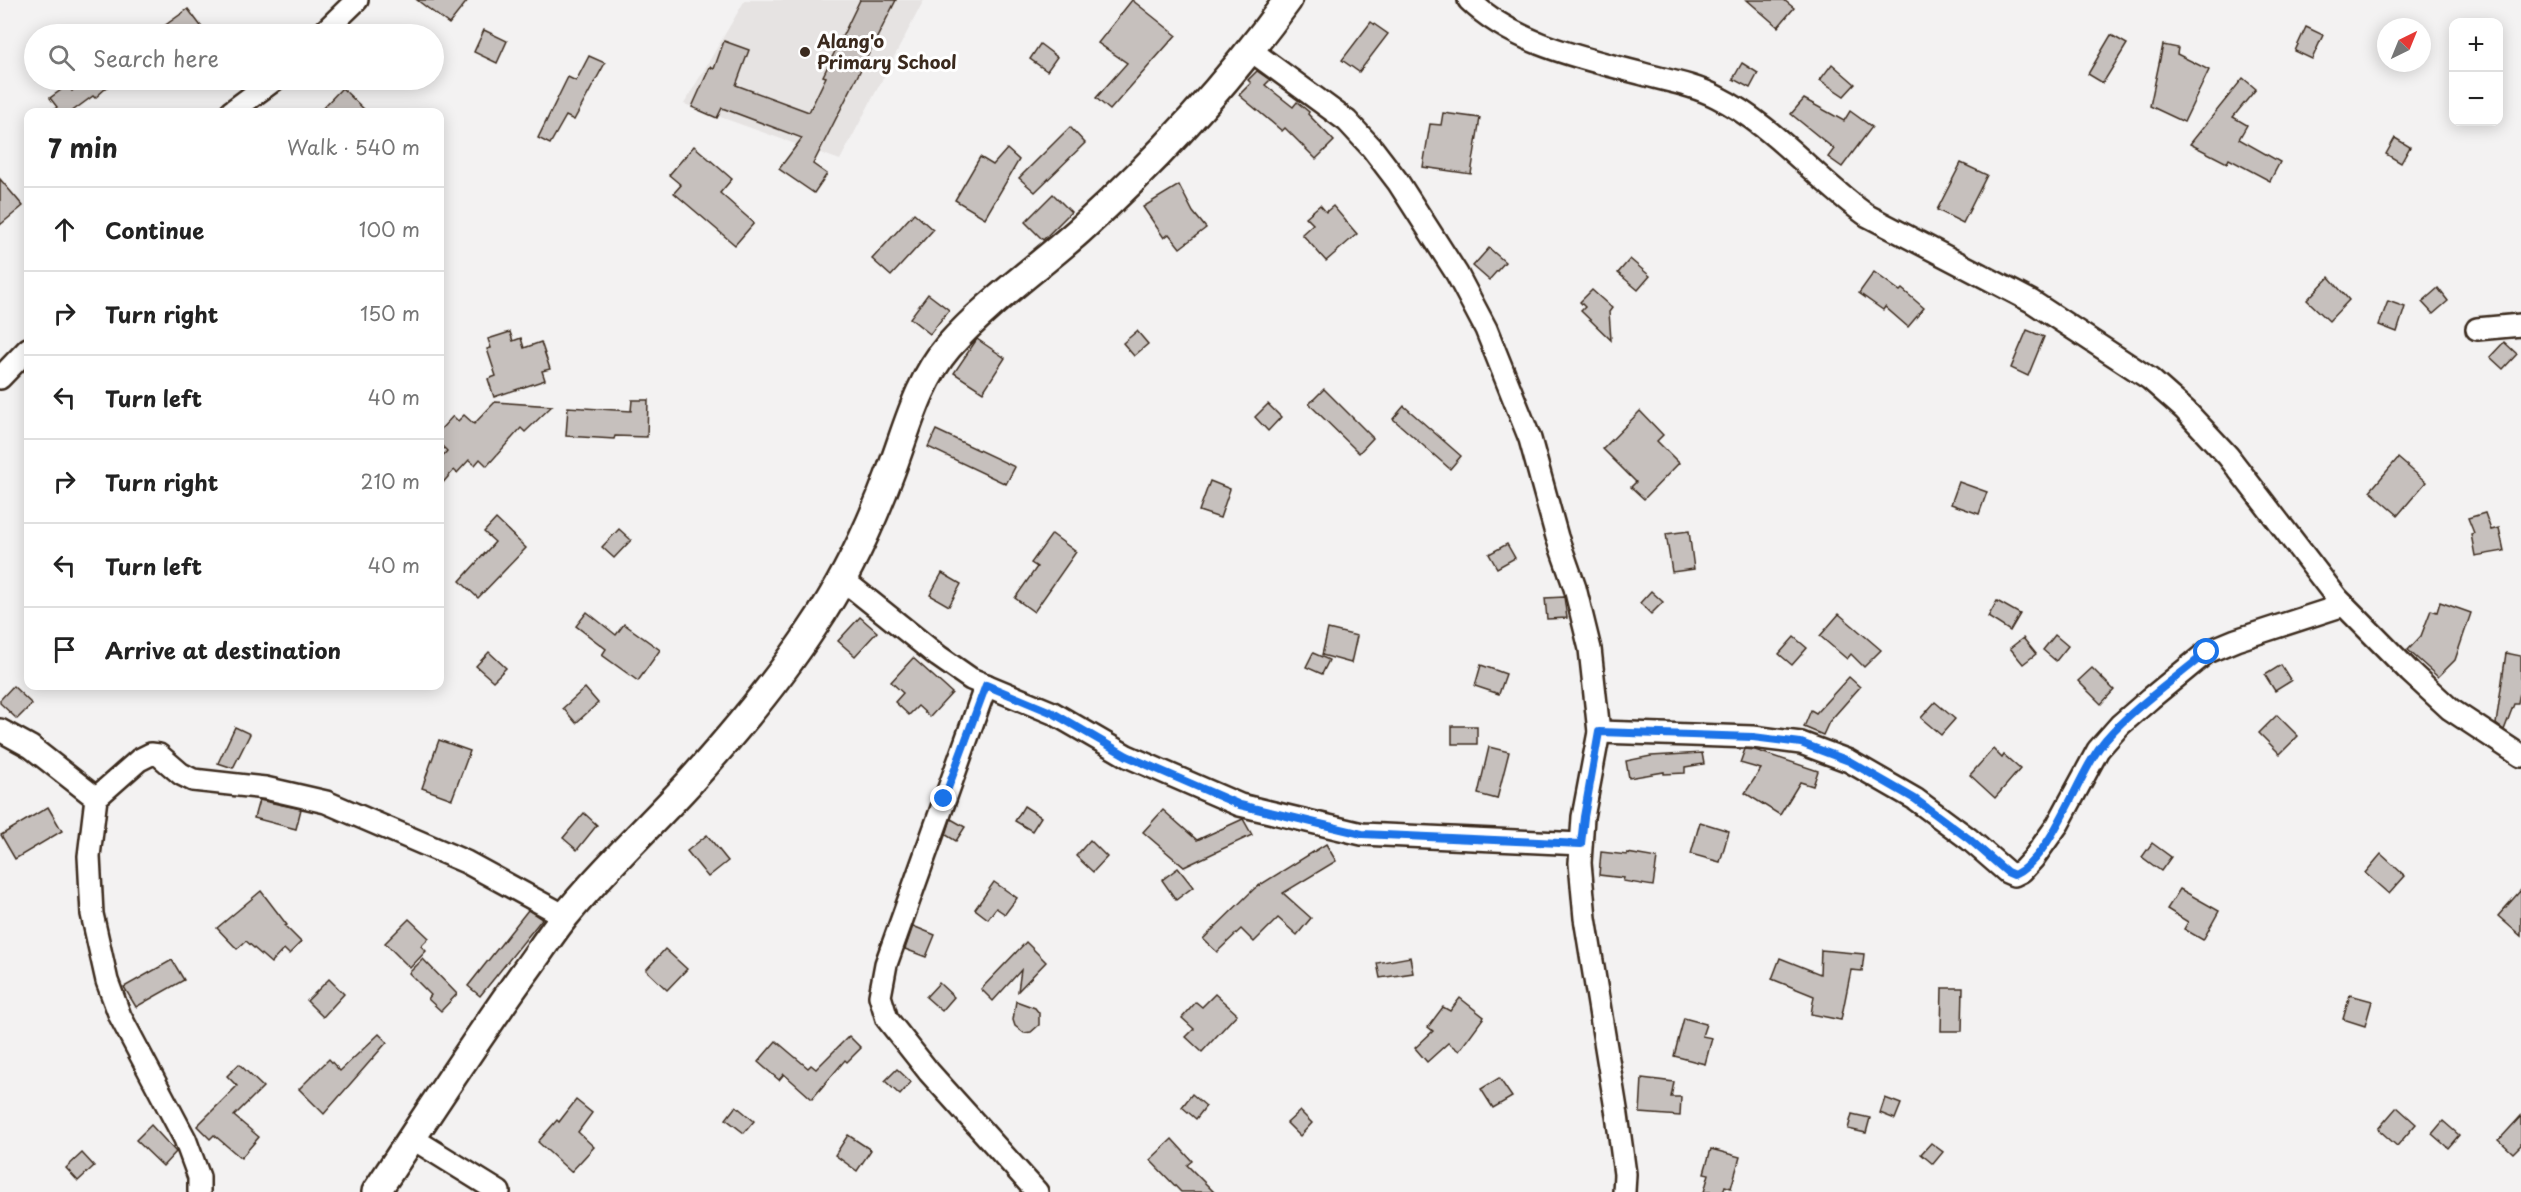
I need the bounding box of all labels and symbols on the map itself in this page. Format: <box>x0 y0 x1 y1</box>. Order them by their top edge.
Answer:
north arrow <box>2377 18 2431 72</box>
place label: Alang'o Primary School <box>816 27 957 75</box>
marker: Alang'o Primary School <box>798 45 812 59</box>
route start <box>2193 638 2219 664</box>
route end <box>930 785 956 811</box>

